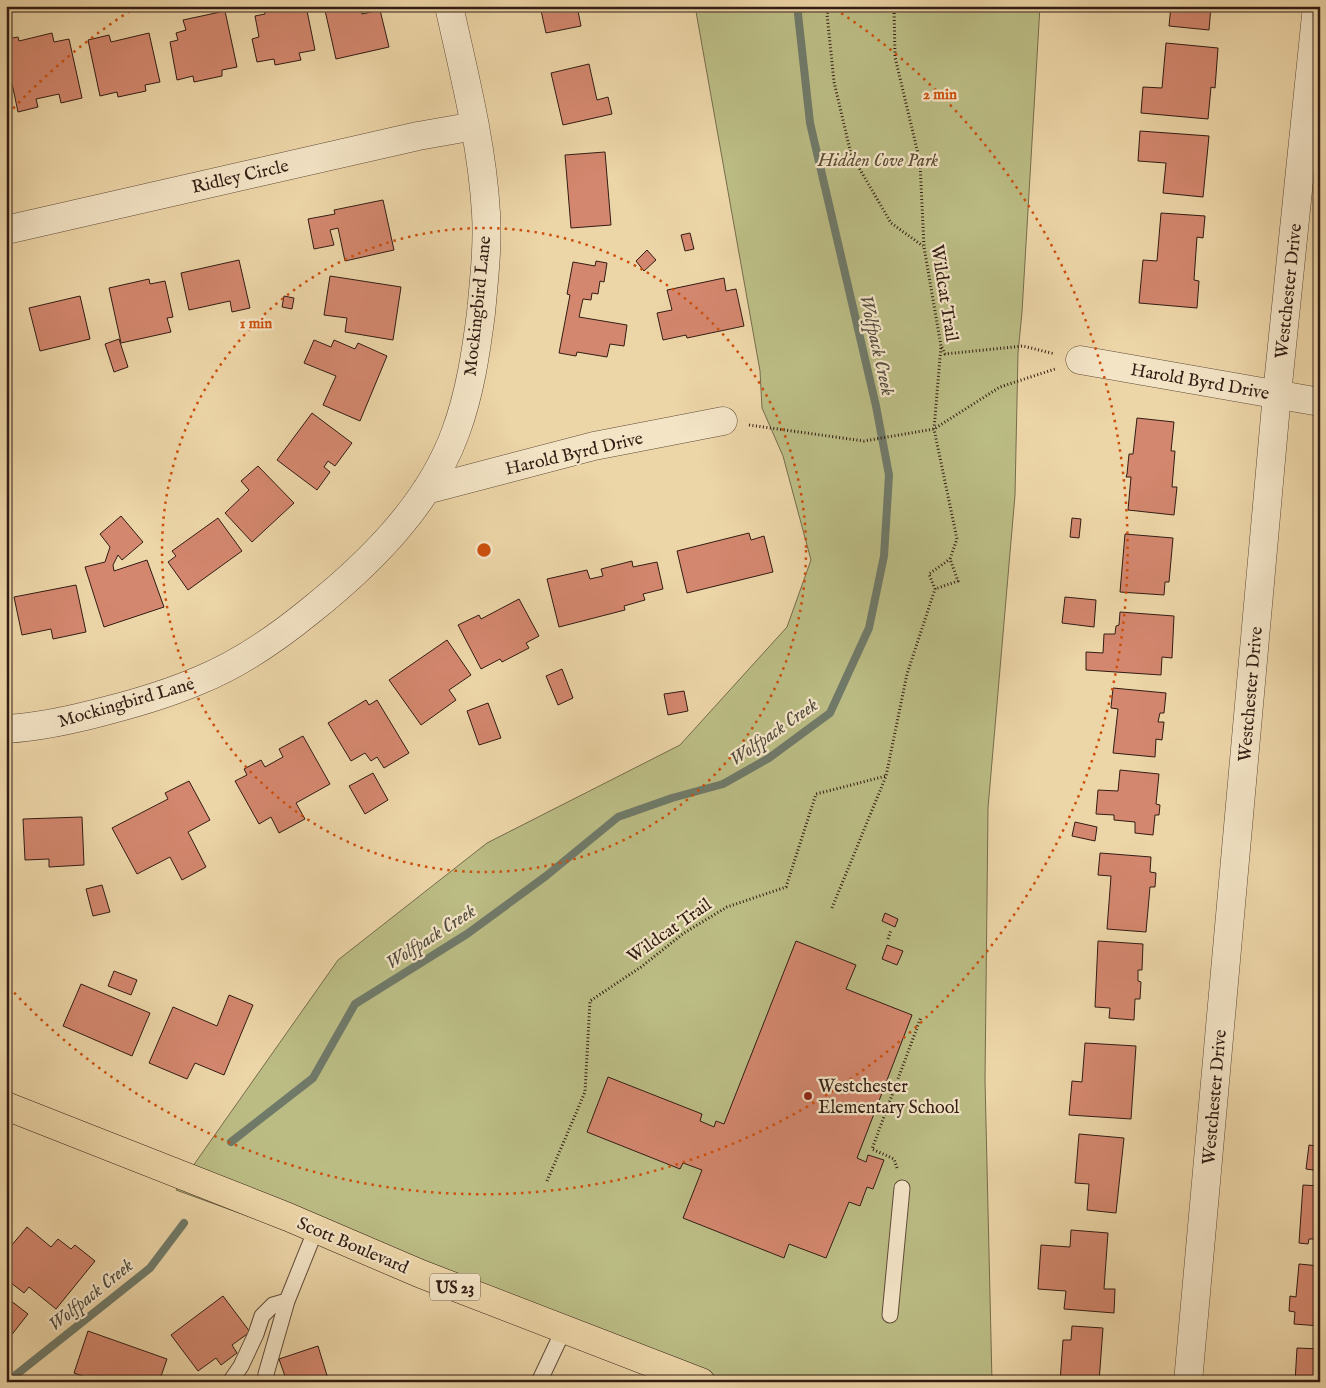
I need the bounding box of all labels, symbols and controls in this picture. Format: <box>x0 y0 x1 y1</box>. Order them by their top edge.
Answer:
text: 2 min <box>923 85 957 104</box>
park label: Hidden Cove Park <box>817 150 938 173</box>
street label: Ridley Circle <box>190 155 291 200</box>
street label: Westchester Drive <box>1271 222 1308 360</box>
street label: Mockingbird Lane <box>460 235 497 377</box>
street label: Wildcat Trail <box>925 243 963 343</box>
water label: Wolfpack Creek <box>853 293 899 399</box>
text: 1 min <box>240 314 272 333</box>
street label: Harold Byrd Drive <box>1128 359 1271 406</box>
street label: Harold Byrd Drive <box>503 427 645 481</box>
centre of rings <box>475 541 493 559</box>
street label: Westchester Drive <box>1234 625 1269 763</box>
street label: Mockingbird Lane <box>56 673 197 734</box>
water label: Wolfpack Creek <box>725 693 823 772</box>
street label: Wildcat Trail <box>623 894 717 969</box>
water label: Wolfpack Creek <box>382 899 481 976</box>
street label: Westchester Drive <box>1198 1028 1233 1166</box>
place label: Westchester Elementary School <box>818 1076 959 1120</box>
marker: Westchester Elementary School <box>802 1090 814 1102</box>
street label: Scott Boulevard <box>293 1213 412 1280</box>
water label: Wolfpack Creek <box>44 1254 139 1337</box>
road number: US 23 <box>430 1274 480 1300</box>

